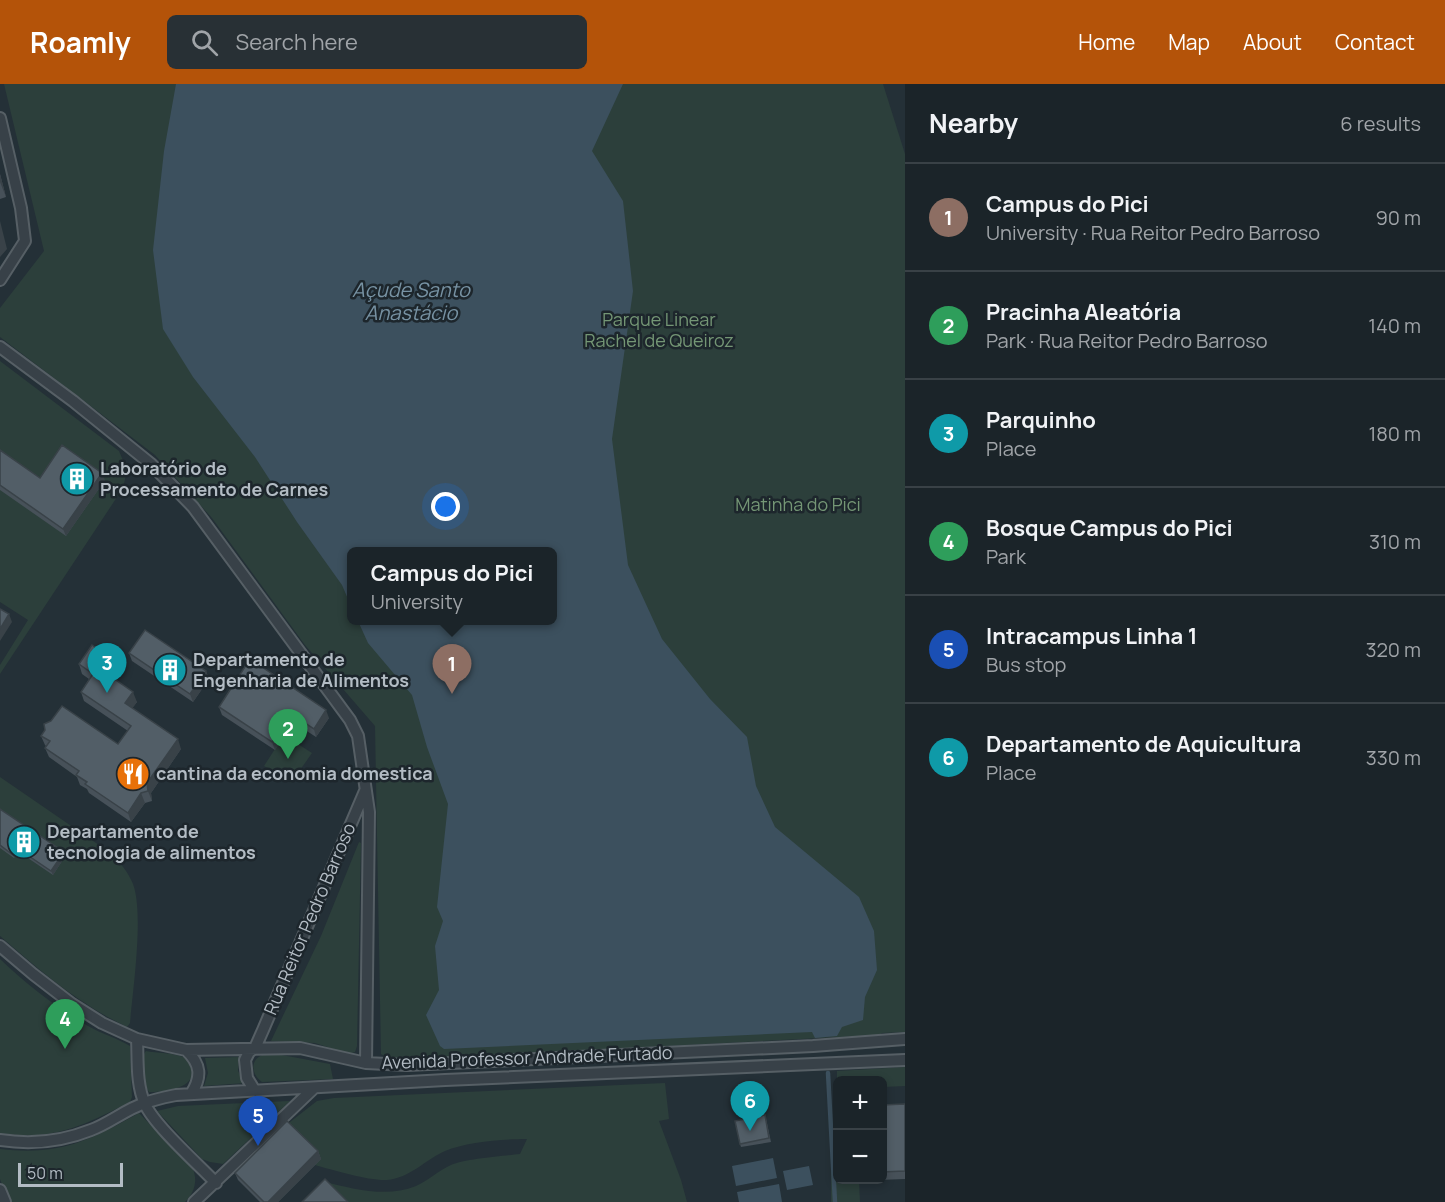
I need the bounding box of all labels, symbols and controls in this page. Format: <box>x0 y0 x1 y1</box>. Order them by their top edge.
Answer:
search box <box>167 15 587 69</box>
text: Roamly <box>30 23 131 61</box>
icon: search <box>188 26 221 59</box>
text: Search here <box>236 27 358 57</box>
text: Home <box>1078 28 1135 56</box>
text: Map <box>1168 28 1210 56</box>
text: About <box>1243 28 1302 56</box>
text: Contact <box>1335 28 1415 56</box>
text: Nearby <box>929 105 1018 141</box>
text: 6 results <box>1340 110 1421 137</box>
text: Campus do Pici <box>986 189 1149 219</box>
text: 1 <box>944 204 953 231</box>
text: 90 m <box>1375 204 1421 231</box>
text: University · Rua Reitor Pedro Barroso <box>986 219 1320 246</box>
water label: Açude Santo Anastácio <box>352 276 471 326</box>
text: Pracinha Aleatória <box>986 297 1181 327</box>
park label: Parque Linear Rachel de Queiroz <box>584 307 734 352</box>
text: 2 <box>943 312 954 339</box>
text: 140 m <box>1368 312 1421 339</box>
text: Park · Rua Reitor Pedro Barroso <box>986 327 1268 354</box>
text: Parquinho <box>986 405 1096 435</box>
text: 3 <box>943 420 954 447</box>
text: 180 m <box>1368 420 1421 447</box>
text: Place <box>986 435 1036 462</box>
place label: Laboratório de Processamento de Carnes <box>100 456 329 501</box>
building icon: Laboratório de Processamento de Carnes <box>59 461 95 497</box>
your location <box>431 492 460 521</box>
park label: Matinha do Pici <box>735 492 861 516</box>
text: Bosque Campus do Pici <box>986 513 1233 543</box>
text: 4 <box>942 528 955 555</box>
text: 310 m <box>1369 528 1421 555</box>
text: Park <box>986 543 1026 570</box>
popup <box>347 547 557 625</box>
text: Campus do Pici <box>371 558 533 588</box>
text: University <box>371 588 463 615</box>
text: Intracampus Linha 1 <box>986 621 1197 651</box>
text: 5 <box>943 636 954 663</box>
text: 320 m <box>1365 636 1421 663</box>
pin: 3 <box>88 644 126 693</box>
pin: 1 <box>432 644 472 694</box>
place label: Departamento de Engenharia de Alimentos <box>193 647 409 692</box>
text: Bus stop <box>986 651 1066 678</box>
building icon: Departamento de Engenharia de Alimentos <box>152 652 188 688</box>
pin: 2 <box>268 710 308 759</box>
text: Departamento de Aquicultura <box>986 729 1301 759</box>
text: 6 <box>942 744 955 771</box>
text: 330 m <box>1366 744 1421 771</box>
restaurant icon: cantina da economia domestica <box>115 756 151 792</box>
text: Place <box>986 759 1036 786</box>
place label: cantina da economia domestica <box>156 761 433 785</box>
place label: Departamento de tecnologia de alimentos <box>47 819 256 864</box>
street label: Rua Reitor Pedro Barroso <box>258 819 360 1018</box>
building icon: Departamento de tecnologia de alimentos <box>6 824 42 860</box>
pin: 4 <box>46 1000 84 1049</box>
street label: Avenida Professor Andrade Furtado <box>381 1040 673 1074</box>
map controls <box>833 1076 887 1184</box>
button: + <box>833 1076 887 1130</box>
pin: 6 <box>730 1082 770 1131</box>
pin: 5 <box>238 1096 278 1146</box>
button: − <box>833 1130 887 1184</box>
scale bar <box>18 1160 123 1188</box>
text: 50 m <box>27 1162 63 1184</box>

